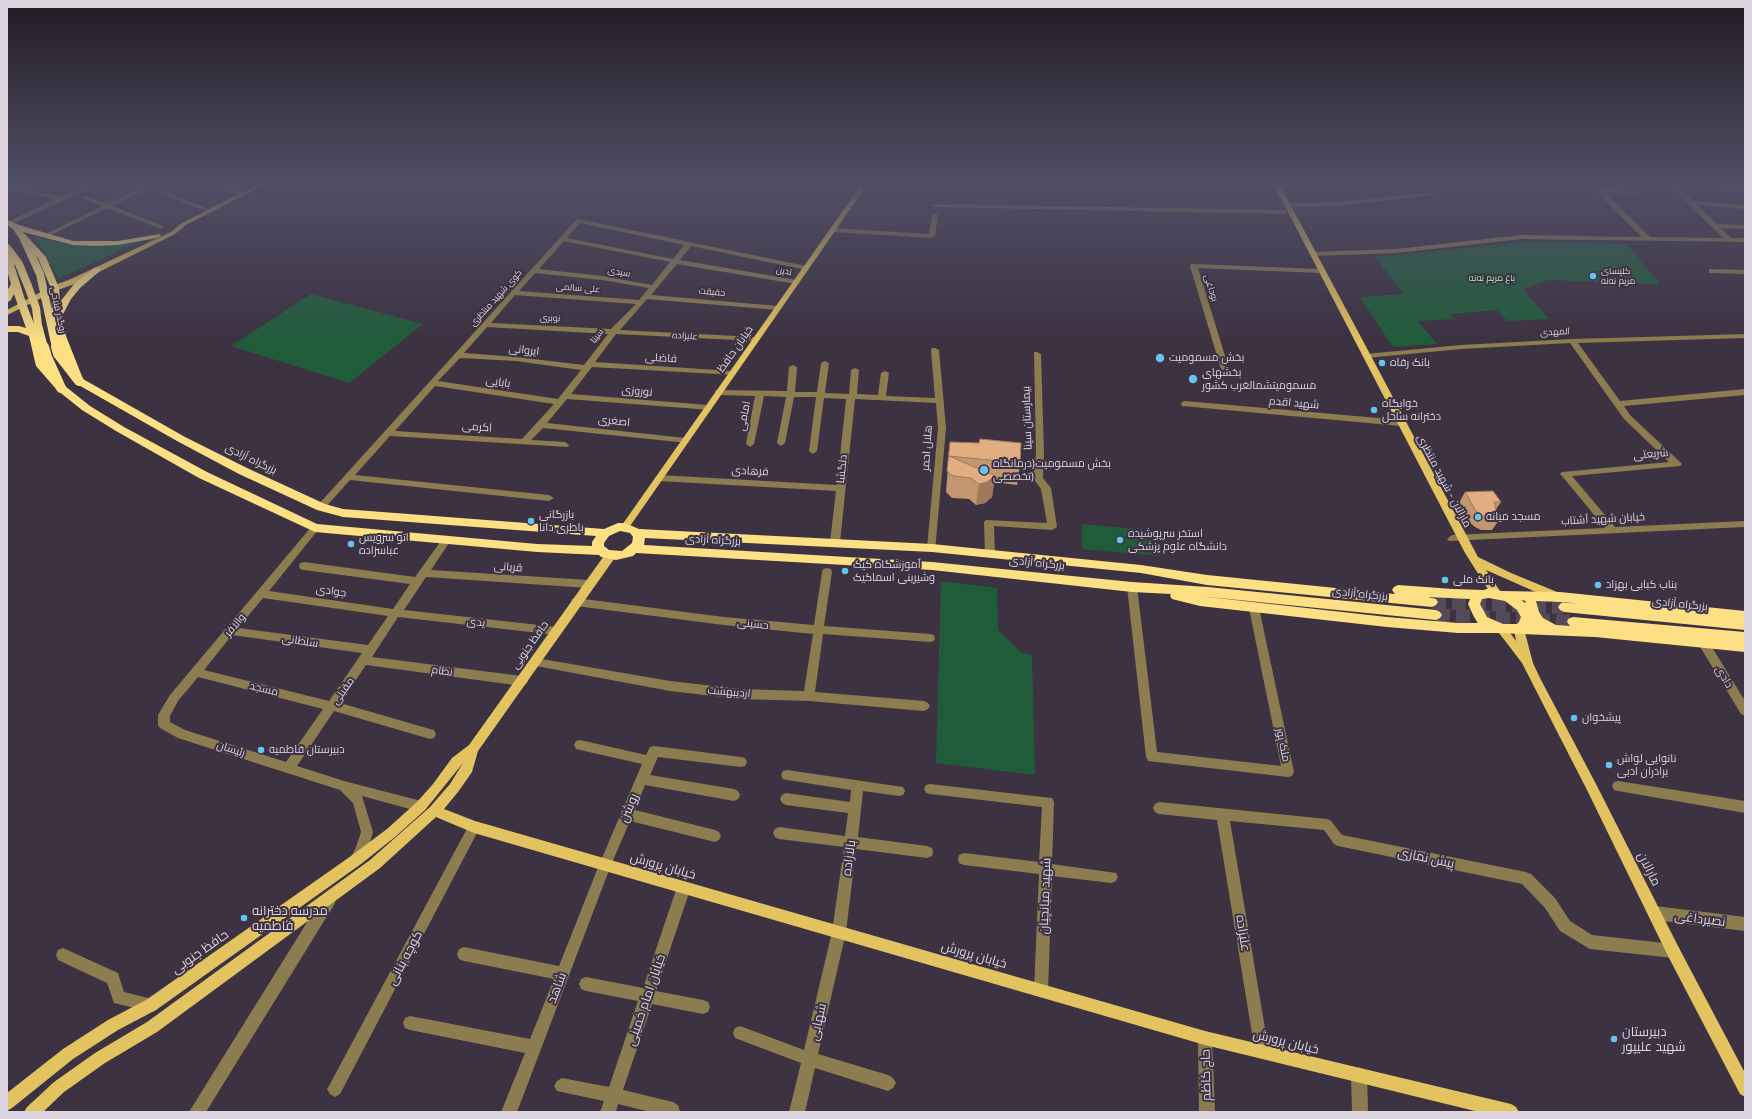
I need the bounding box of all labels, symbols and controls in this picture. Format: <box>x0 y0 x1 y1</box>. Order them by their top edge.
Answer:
street label: تدین <box>775 264 793 278</box>
street label: سیدی <box>607 265 631 279</box>
place label: کلیسای مریم نه‌نه <box>1601 266 1635 287</box>
street label: کوی شهید منتظری <box>468 267 524 329</box>
marker: کلیسای مریم نه‌نه <box>1588 271 1598 281</box>
street label: بوداغی <box>1202 273 1220 303</box>
park label: باغ مریم نه‌نه <box>1469 273 1515 283</box>
street label: علی سالمی <box>555 281 601 295</box>
street label: حقیقت <box>698 285 726 299</box>
street label: روگذر فلاحی <box>48 286 68 334</box>
street label: نوبری <box>539 312 561 324</box>
street label: خیابان حافظ <box>714 323 756 375</box>
street label: المهدی <box>1540 326 1570 338</box>
street label: سینا <box>588 327 606 345</box>
street label: علیزاده <box>672 330 698 342</box>
street label: ایروانی <box>508 342 540 358</box>
street label: فاضلی <box>645 351 677 365</box>
place label: بخش مسمومیت <box>1169 351 1245 365</box>
marker: بخش مسمومیت <box>1154 352 1166 364</box>
place label: بانک رفاه <box>1390 356 1430 370</box>
marker: بانک رفاه <box>1377 358 1387 368</box>
place label: بخشهای مسمومیتشمالغرب کشور <box>1202 366 1316 392</box>
marker: بخشهای مسمومیتشمالغرب کشور <box>1187 373 1199 385</box>
street label: بابایی <box>485 374 511 390</box>
street label: نوروزی <box>621 383 653 399</box>
street label: بیمارستان سینا <box>1019 386 1035 450</box>
street label: شهید اقدم <box>1268 394 1320 412</box>
place label: خوابگاه دخترانه ساحل <box>1382 397 1441 423</box>
street label: امامی <box>735 400 753 432</box>
marker: خوابگاه دخترانه ساحل <box>1369 405 1379 415</box>
street label: اصغری <box>597 413 631 429</box>
street label: اکرمی <box>462 419 492 435</box>
street label: هلال احمر <box>919 425 935 471</box>
street label: مارالان - شهید منتظری <box>1414 432 1474 530</box>
street label: بزرگراه آزادی <box>223 441 279 477</box>
street label: شریعتی <box>1633 446 1669 462</box>
street label: دلگشا <box>834 454 850 484</box>
place label: بخش مسمومیت(درمانگاه تخصصی) <box>993 457 1111 483</box>
street label: فرهادی <box>731 463 769 479</box>
marker: بخش مسمومیت(درمانگاه تخصصی) <box>978 464 990 476</box>
place label: بازرگانی باطری دانا <box>539 508 584 534</box>
place label: مسجد میانه <box>1486 510 1541 524</box>
street label: خیابان شهید آشتاب <box>1561 510 1645 528</box>
marker: مسجد میانه <box>1473 512 1483 522</box>
marker: بازرگانی باطری دانا <box>526 516 536 526</box>
place label: استخر سرپوشیده دانشگاه علوم پزشکی <box>1128 527 1227 553</box>
place label: اتو سرویس عباسزاده <box>359 531 409 557</box>
street label: بزرگراه آزادی <box>685 532 741 548</box>
marker: استخر سرپوشیده دانشگاه علوم پزشکی <box>1115 535 1125 545</box>
marker: اتو سرویس عباسزاده <box>346 539 356 549</box>
street label: بزرگراه آزادی <box>1009 554 1065 572</box>
place label: آموزشگاه کیک وشیرینی اسماکیک <box>853 558 935 584</box>
street label: قربانی <box>493 559 523 575</box>
marker: آموزشگاه کیک وشیرینی اسماکیک <box>840 566 850 576</box>
place label: بانک ملی <box>1453 573 1494 587</box>
marker: بانک ملی <box>1440 575 1450 585</box>
place label: بناب کبابی بهزاد <box>1606 578 1677 592</box>
marker: بناب کبابی بهزاد <box>1593 580 1603 590</box>
street label: جوادی <box>315 582 347 600</box>
street label: بزرگراه آزادی <box>1332 585 1388 603</box>
street label: بزرگراه آزادی <box>1652 595 1708 613</box>
street label: والافر <box>222 611 248 639</box>
street label: یدی <box>466 614 486 630</box>
street label: حسینی <box>737 616 769 632</box>
street label: حافظ جنوبی <box>509 618 551 672</box>
street label: سلطانی <box>281 632 319 650</box>
street label: نظام <box>431 663 453 679</box>
street label: دادی <box>1712 664 1736 690</box>
street label: مقبلی <box>329 675 357 707</box>
street label: مسجد <box>248 679 280 699</box>
street label: اردیبهشت <box>707 684 751 700</box>
place label: پیشخوان <box>1582 711 1621 725</box>
marker: پیشخوان <box>1569 713 1579 723</box>
street label: ملک پور <box>1273 727 1293 763</box>
street label: رئیسان <box>215 738 247 760</box>
place label: دبیرستان فاطمیه <box>269 743 344 757</box>
marker: دبیرستان فاطمیه <box>256 745 266 755</box>
place label: نانوایی لواش برادران ادبی <box>1617 752 1676 778</box>
marker: نانوایی لواش برادران ادبی <box>1604 760 1614 770</box>
street label: روشن <box>616 791 642 825</box>
street label: بالازاده <box>839 839 859 877</box>
street label: پیش نمازی <box>1396 844 1456 872</box>
street label: خیابان پرورش <box>628 849 698 883</box>
street label: مارالان <box>1634 849 1664 889</box>
street label: شهید میانچیان <box>1036 857 1054 935</box>
place label: مدرسه دخترانه فاطمیه <box>252 903 328 934</box>
street label: نصیرداغی <box>1674 908 1726 930</box>
marker: مدرسه دخترانه فاطمیه <box>239 913 249 923</box>
street label: علیزاده <box>1232 914 1254 952</box>
street label: حافظ جنوبی <box>169 927 231 977</box>
street label: کوچه بنانی <box>384 928 426 988</box>
street label: خیابان پرورش <box>939 938 1009 972</box>
street label: خیابان امام خمینی <box>623 952 669 1048</box>
street label: شاهد <box>544 970 570 1006</box>
street label: شهابی <box>806 1002 830 1042</box>
place label: دبیرستان شهید علیپور <box>1622 1024 1686 1055</box>
street label: خیابان پرورش <box>1251 1026 1321 1058</box>
marker: دبیرستان شهید علیپور <box>1609 1034 1619 1044</box>
street label: حاج کاظم <box>1198 1049 1214 1101</box>

